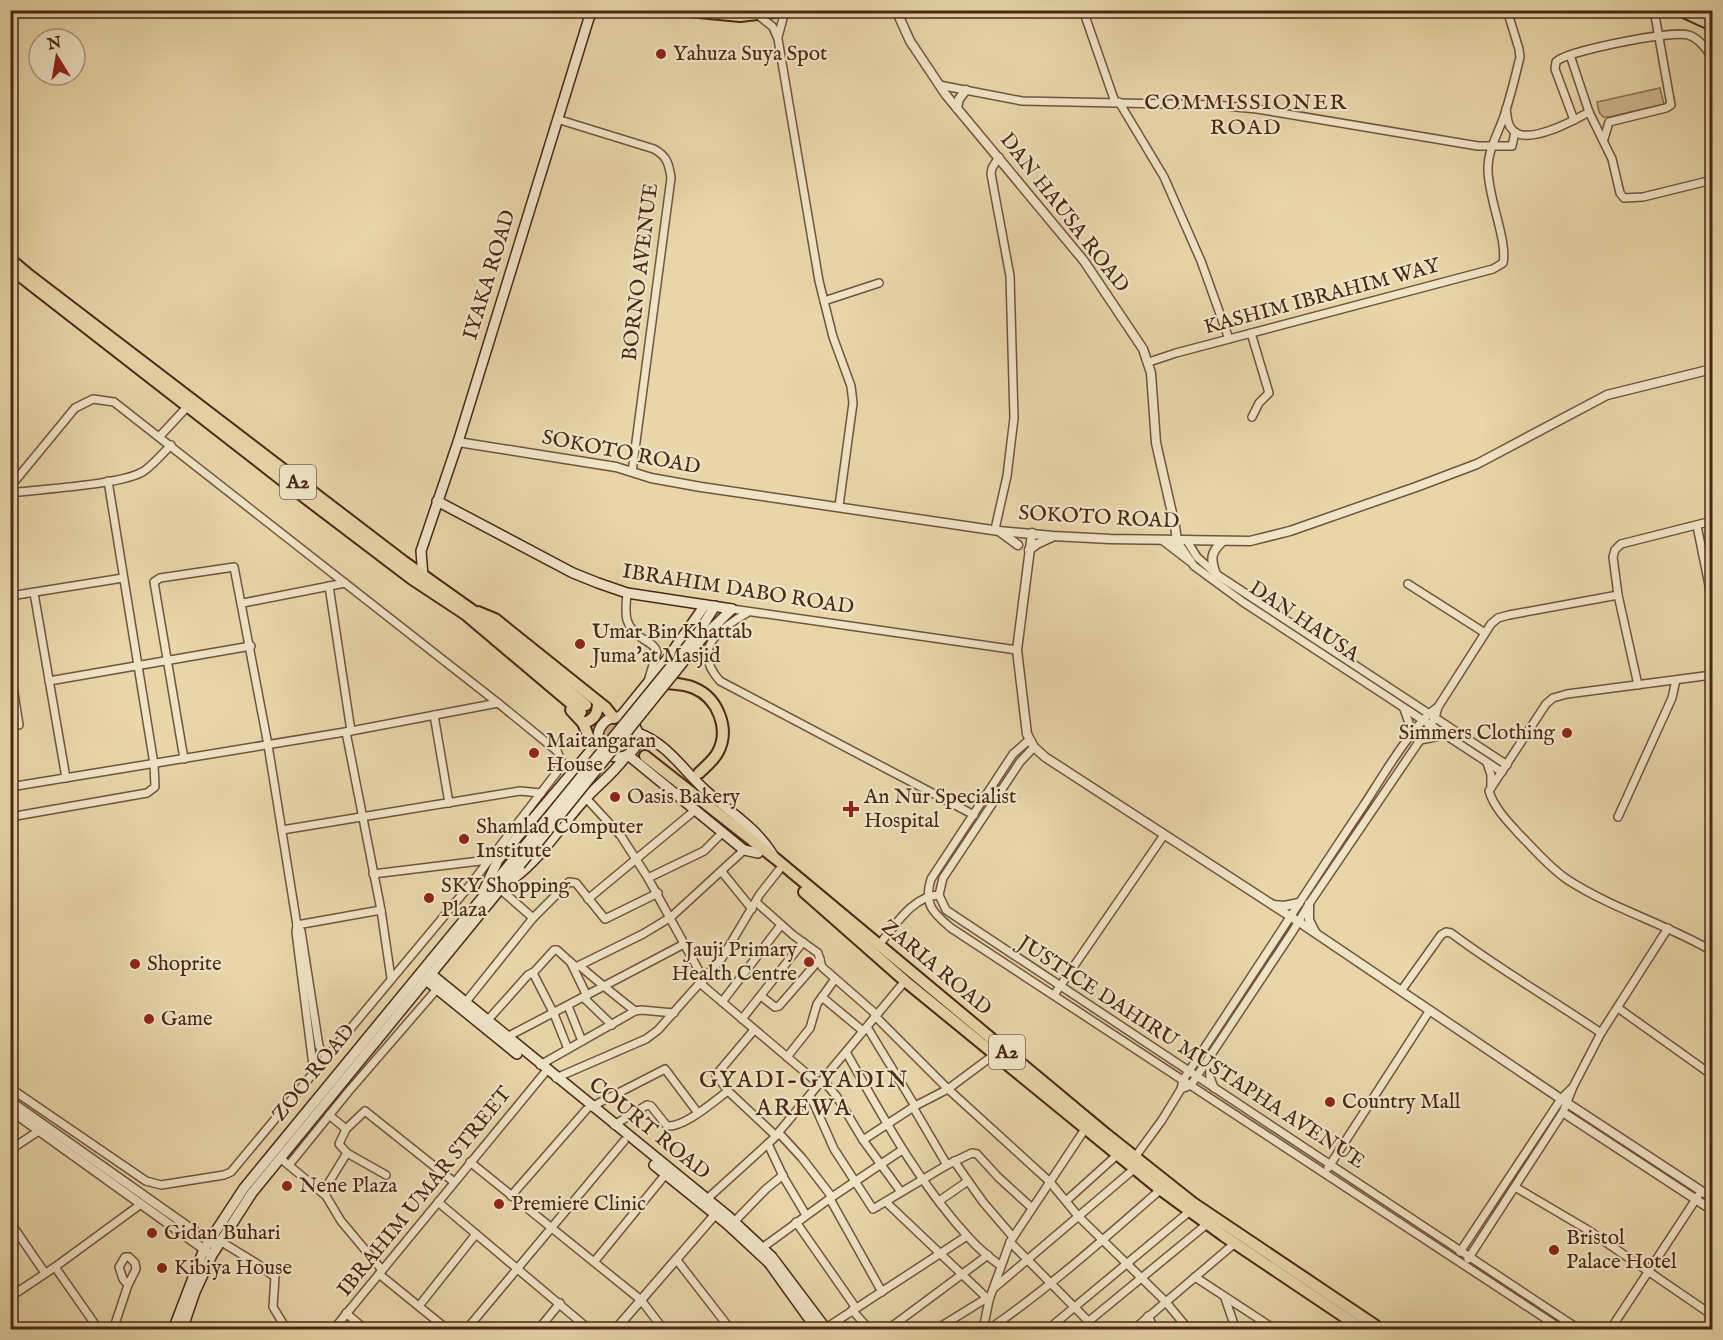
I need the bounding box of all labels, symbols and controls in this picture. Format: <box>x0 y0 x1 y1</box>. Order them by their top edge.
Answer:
north arrow <box>27 27 87 87</box>
text: N <box>45 33 63 56</box>
place label: Yahuza Suya Spot <box>673 41 827 68</box>
marker: Yahuza Suya Spot <box>654 47 668 61</box>
district label: COMMISSIONER ROAD <box>1144 89 1348 142</box>
street label: DAN HAUSA ROAD <box>993 128 1135 298</box>
street label: BORNO AVENUE <box>617 182 665 362</box>
street label: IYAKA ROAD <box>457 207 523 343</box>
street label: KASHIM IBRAHIM WAY <box>1201 252 1445 341</box>
street label: SOKOTO ROAD <box>539 424 703 482</box>
road number: A2 <box>280 465 316 499</box>
street label: SOKOTO ROAD <box>1018 500 1180 536</box>
street label: IBRAHIM DABO ROAD <box>620 558 856 622</box>
street label: DAN HAUSA <box>1244 575 1365 669</box>
place label: Umar Bin Khattab Juma'at Masjid <box>590 619 752 670</box>
marker: Umar Bin Khattab Juma'at Masjid <box>573 637 587 651</box>
place label: Simmers Clothing <box>1398 720 1556 747</box>
marker: Simmers Clothing <box>1560 726 1574 740</box>
place label: Maitangaran House <box>546 728 656 779</box>
marker: Maitangaran House <box>527 746 541 760</box>
place label: Oasis Bakery <box>627 784 741 811</box>
place label: An Nur Specialist Hospital <box>863 784 1016 835</box>
marker: Oasis Bakery <box>608 790 622 804</box>
marker: An Nur Specialist Hospital <box>842 800 860 818</box>
place label: Shamlad Computer Institute <box>476 814 643 865</box>
marker: Shamlad Computer Institute <box>457 832 471 846</box>
place label: SKY Shopping Plaza <box>441 873 570 924</box>
marker: SKY Shopping Plaza <box>422 891 436 905</box>
street label: ZARIA ROAD <box>875 914 997 1022</box>
street label: JUSTICE DAHIRU MUSTAPHA AVENUE <box>1011 929 1370 1176</box>
place label: Jauji Primary Health Centre <box>671 937 798 988</box>
place label: Shoprite <box>147 951 222 978</box>
marker: Jauji Primary Health Centre <box>802 955 816 969</box>
marker: Shoprite <box>128 957 142 971</box>
place label: Game <box>161 1006 213 1033</box>
marker: Game <box>142 1012 156 1026</box>
street label: ZOO ROAD <box>266 1019 362 1127</box>
road number: A2 <box>989 1035 1025 1069</box>
district label: GYADI-GYADIN AREWA <box>699 1065 909 1124</box>
street label: COURT ROAD <box>583 1072 715 1186</box>
street label: IBRAHIM UMAR STREET <box>332 1081 519 1303</box>
place label: Country Mall <box>1342 1089 1461 1116</box>
marker: Country Mall <box>1323 1095 1337 1109</box>
place label: Nene Plaza <box>299 1173 398 1200</box>
marker: Nene Plaza <box>280 1179 294 1193</box>
place label: Premiere Clinic <box>511 1191 646 1218</box>
marker: Premiere Clinic <box>492 1197 506 1211</box>
place label: Gidan Buhari <box>164 1220 281 1247</box>
place label: Bristol Palace Hotel <box>1566 1225 1677 1276</box>
marker: Gidan Buhari <box>145 1226 159 1240</box>
marker: Bristol Palace Hotel <box>1547 1243 1561 1257</box>
place label: Kibiya House <box>174 1255 292 1282</box>
marker: Kibiya House <box>155 1261 169 1275</box>

